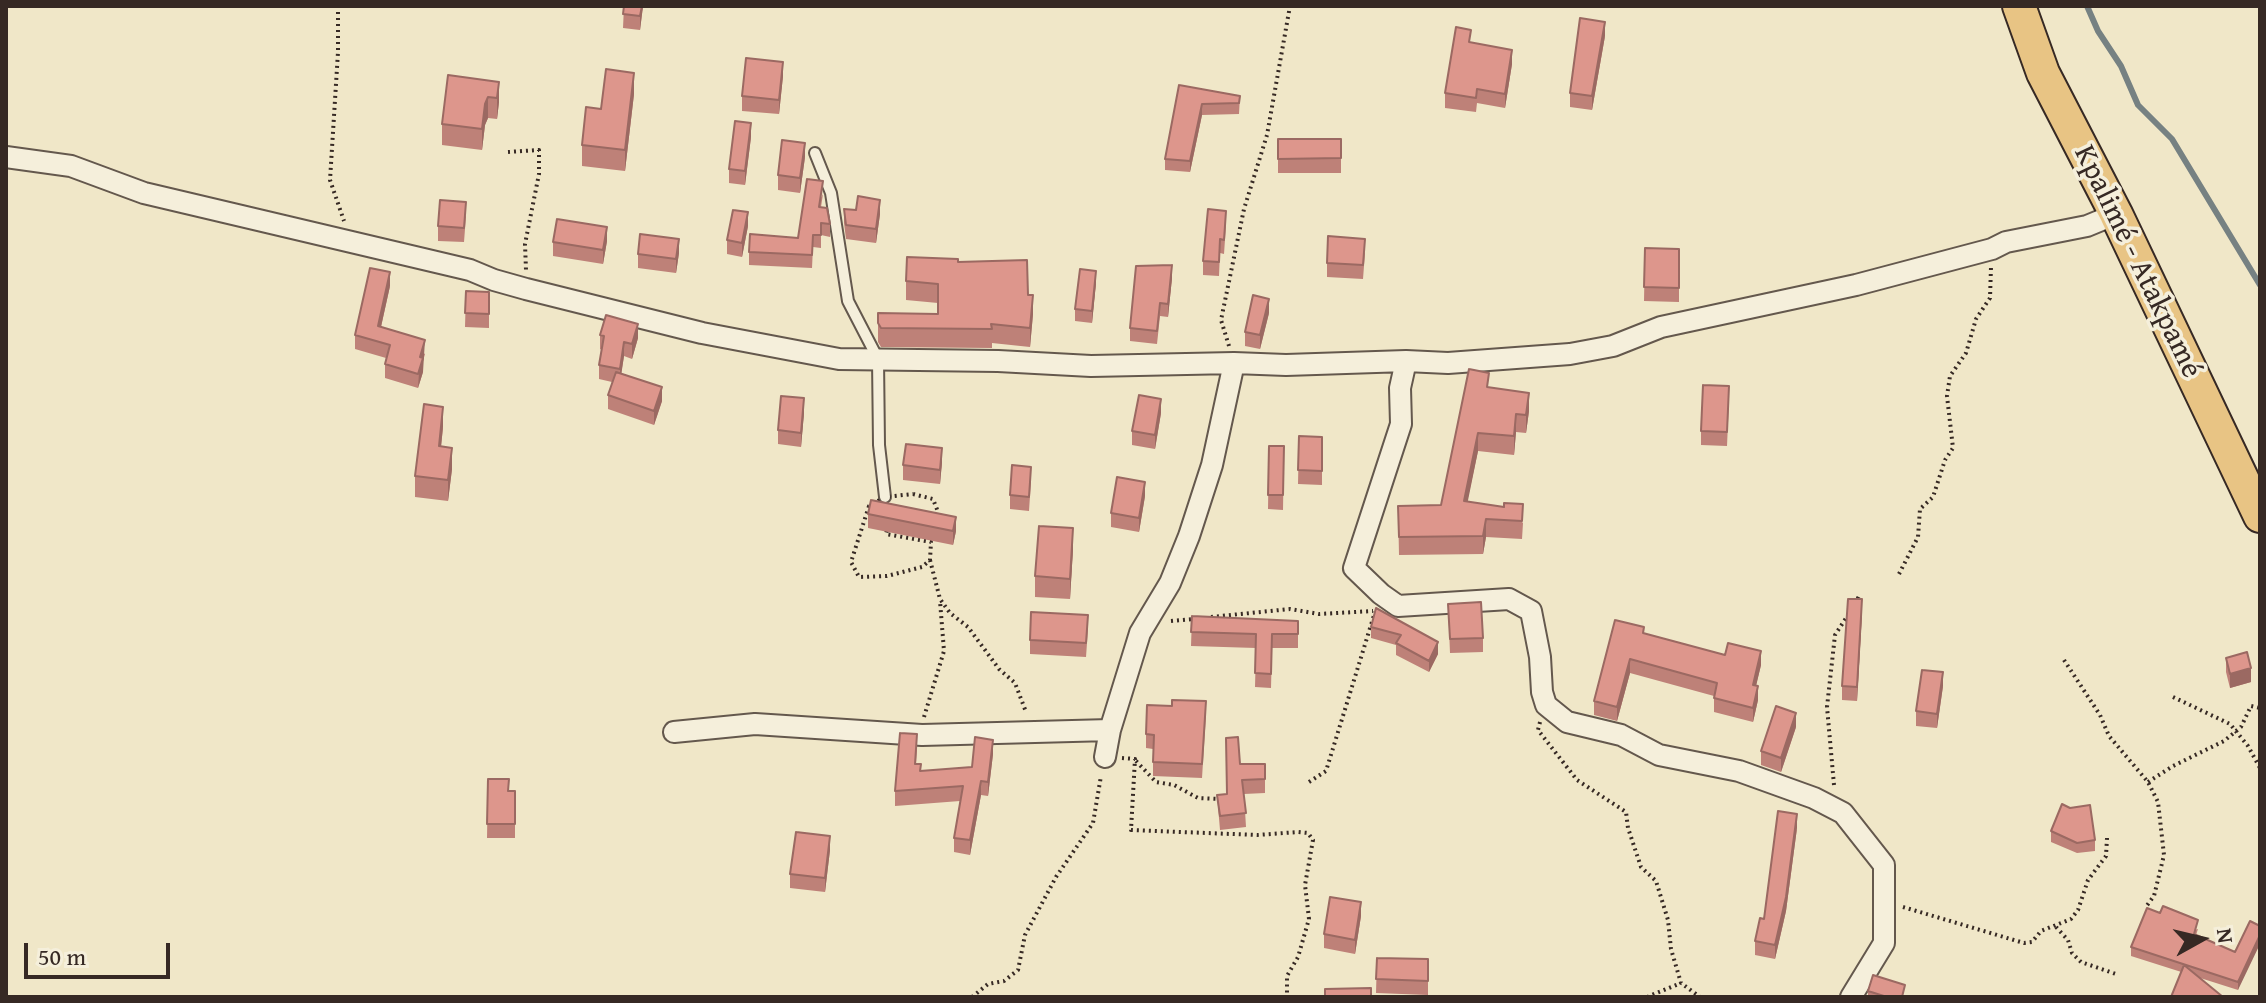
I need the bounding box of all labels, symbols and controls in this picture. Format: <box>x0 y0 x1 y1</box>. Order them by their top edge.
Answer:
street label: Kpalimé - Atakpamé <box>2065 140 2209 384</box>
north arrow <box>2162 899 2242 979</box>
text: N <box>2209 926 2243 945</box>
scale bar <box>28 927 174 977</box>
text: 50 m <box>38 939 86 974</box>

